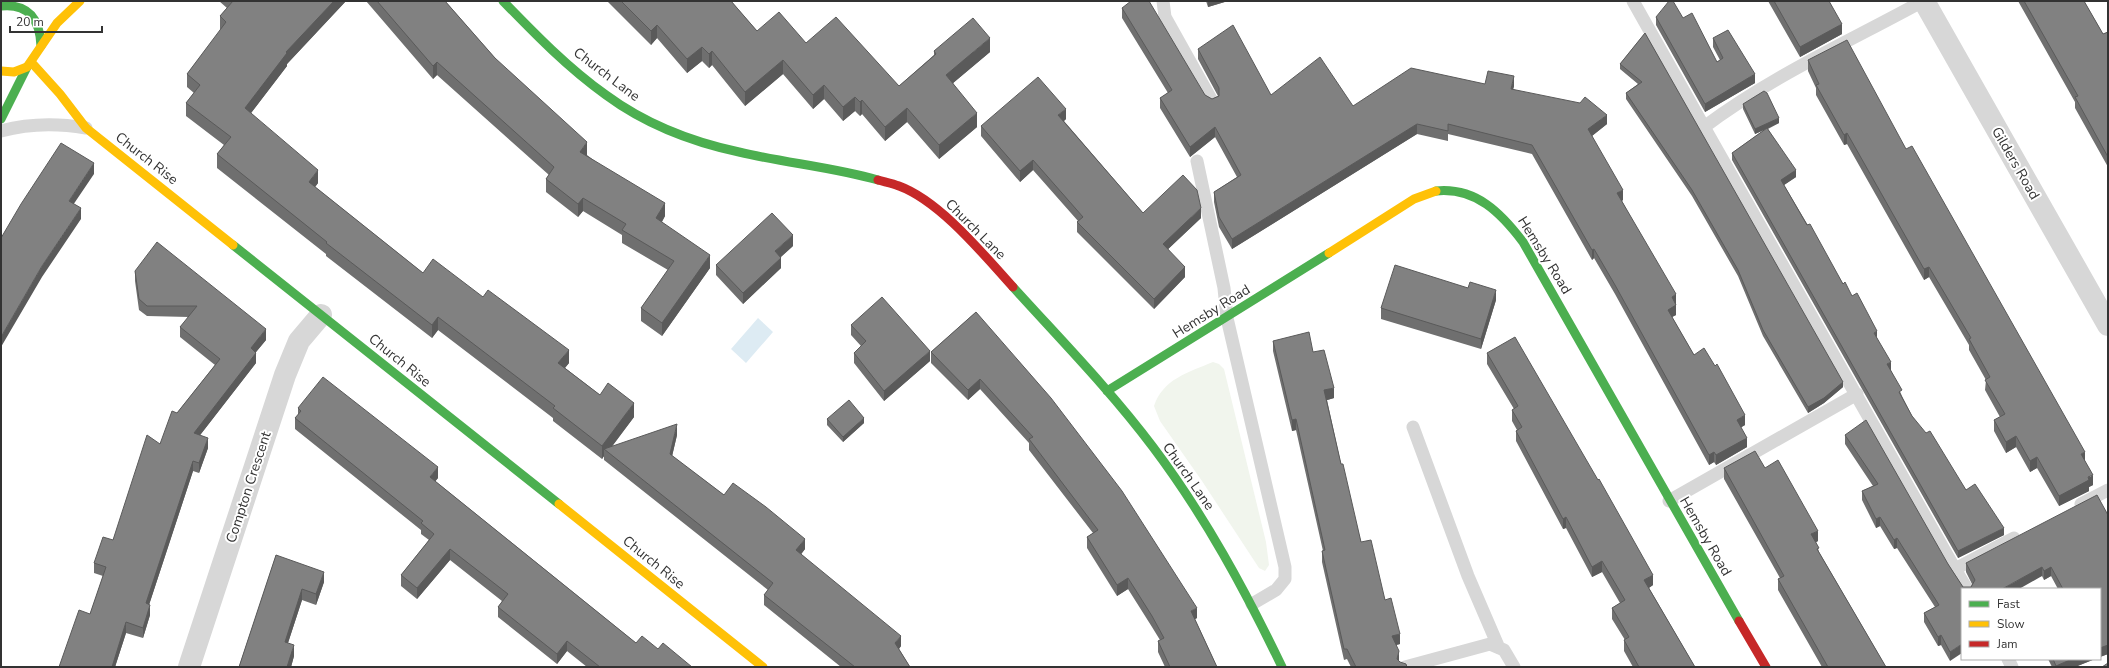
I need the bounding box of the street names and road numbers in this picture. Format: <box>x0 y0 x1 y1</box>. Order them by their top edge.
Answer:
street label: Church Lane <box>570 43 644 106</box>
street label: Gilders Road <box>1987 123 2044 203</box>
street label: Church Rise <box>111 128 182 189</box>
street label: Church Lane <box>941 195 1010 264</box>
street label: Hemsby Road <box>1513 213 1576 298</box>
street label: Hemsby Road <box>1169 280 1254 343</box>
street label: Church Rise <box>365 329 435 391</box>
street label: Compton Crescent <box>221 429 275 545</box>
street label: Church Lane <box>1158 439 1219 514</box>
street label: Hemsby Road <box>1675 493 1736 579</box>
street label: Church Rise <box>619 531 689 593</box>

